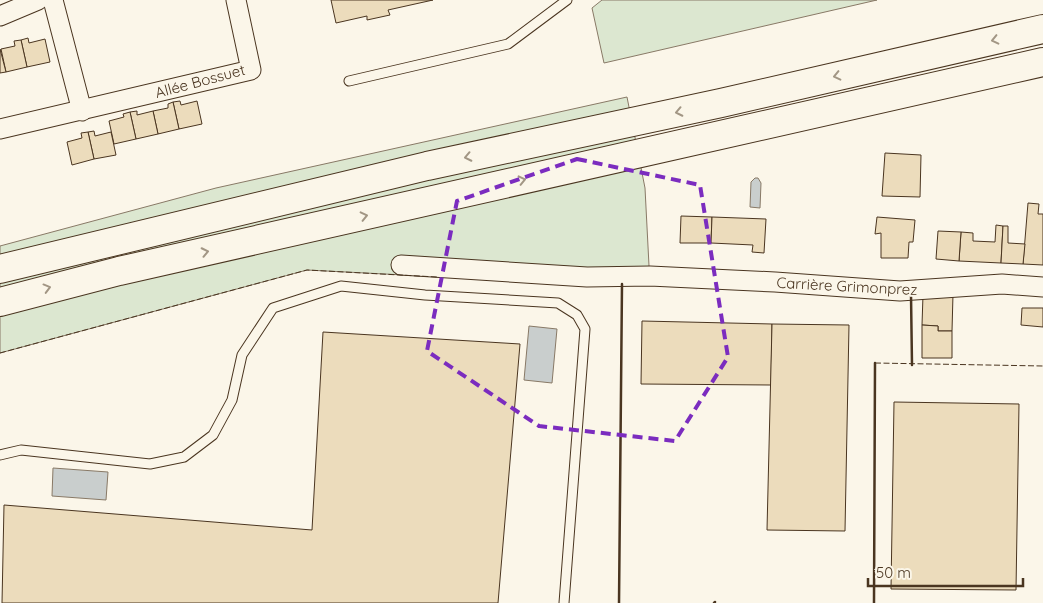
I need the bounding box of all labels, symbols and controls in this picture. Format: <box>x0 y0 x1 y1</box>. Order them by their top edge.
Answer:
one-way arrow <box>991 34 1000 44</box>
street label: Allée Bossuet <box>153 60 247 102</box>
one-way arrow <box>833 70 842 81</box>
one-way arrow <box>674 106 683 117</box>
one-way arrow <box>464 151 473 162</box>
one-way arrow <box>518 175 526 186</box>
one-way arrow <box>359 211 368 222</box>
one-way arrow <box>201 247 210 258</box>
street label: Carrière Grimonprez <box>776 273 918 299</box>
one-way arrow <box>42 284 50 294</box>
scale bar <box>868 556 1023 588</box>
text: 50 m <box>876 563 911 582</box>

